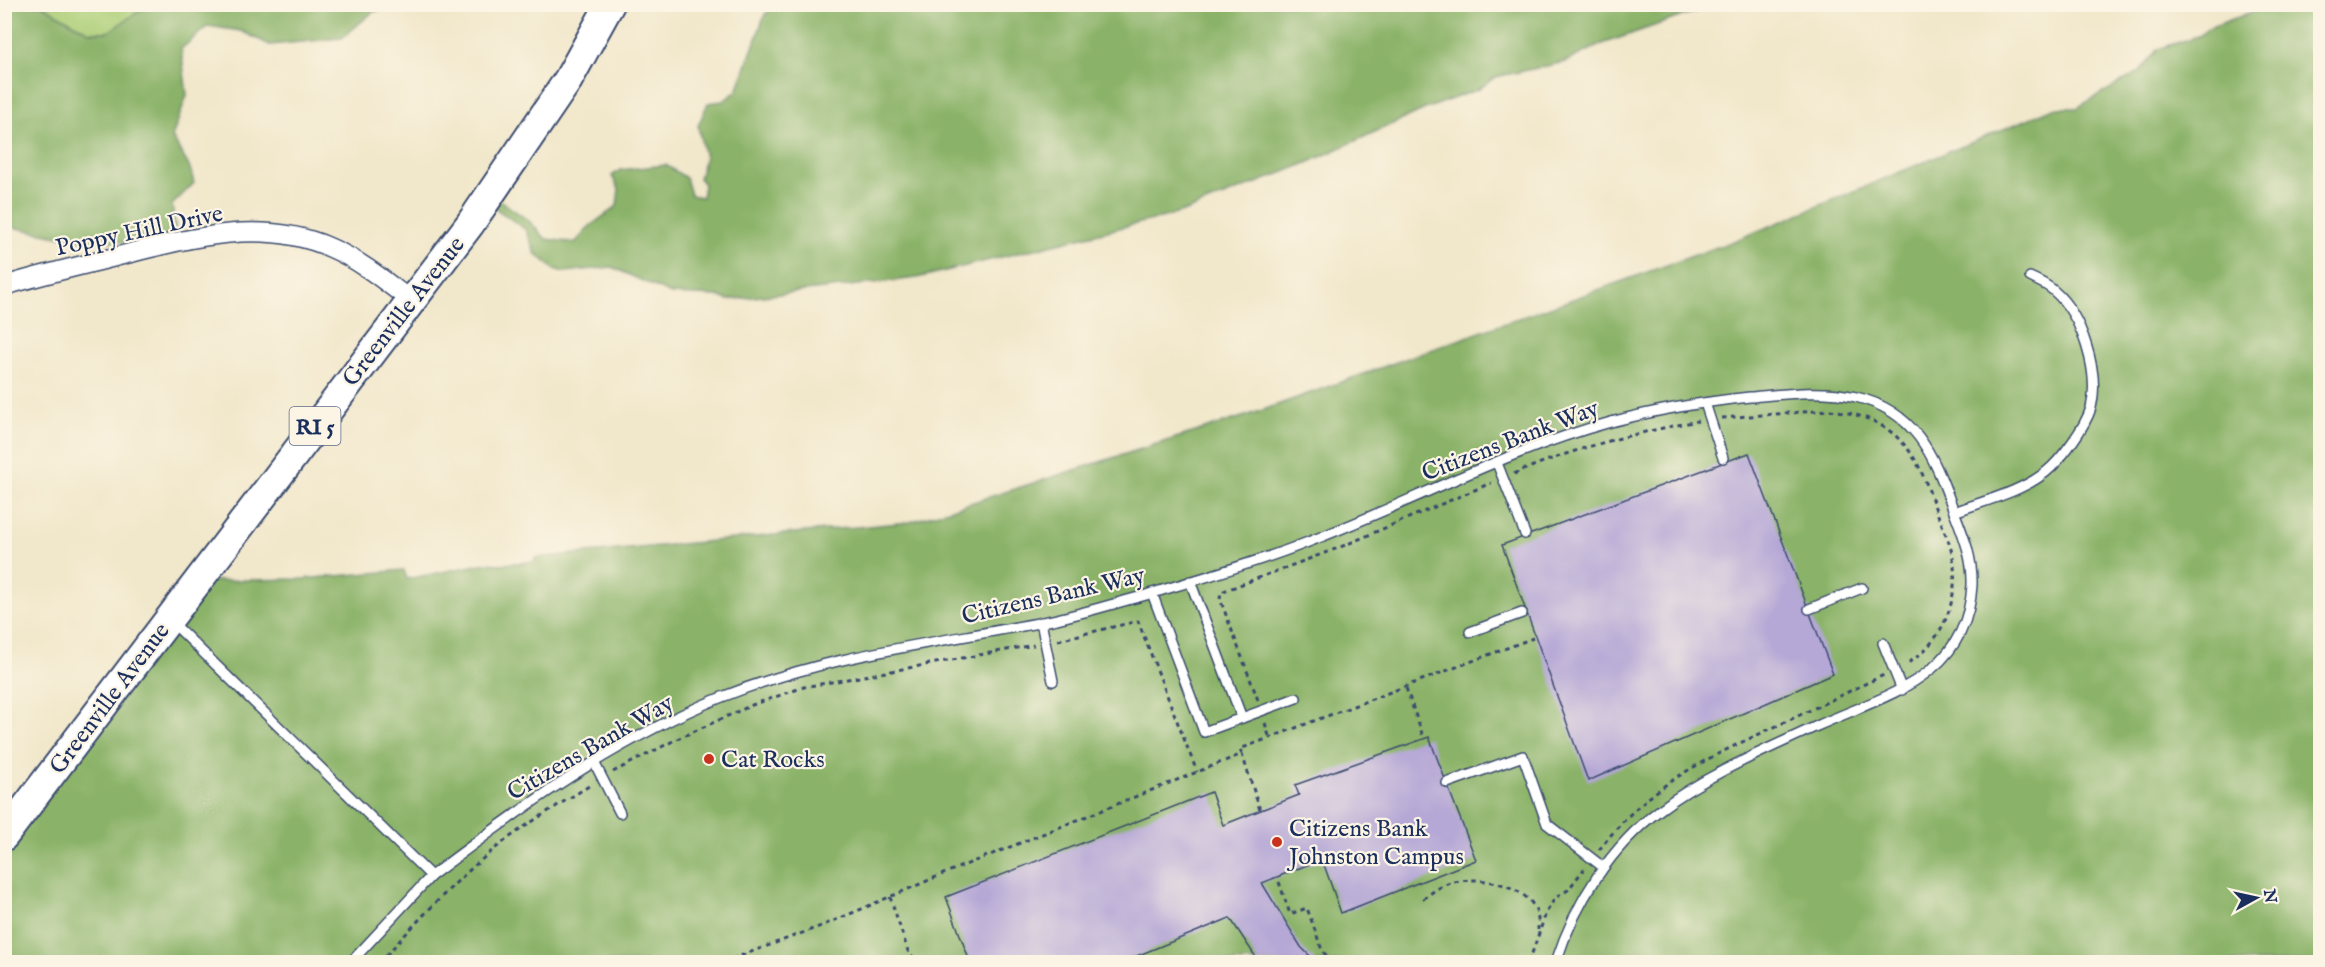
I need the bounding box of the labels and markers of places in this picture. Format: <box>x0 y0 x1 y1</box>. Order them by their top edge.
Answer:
place label: Cat Rocks <box>721 745 825 776</box>
marker: Cat Rocks <box>702 752 716 766</box>
place label: Citizens Bank Johnston Campus <box>1286 814 1464 873</box>
marker: Citizens Bank Johnston Campus <box>1270 835 1284 849</box>

